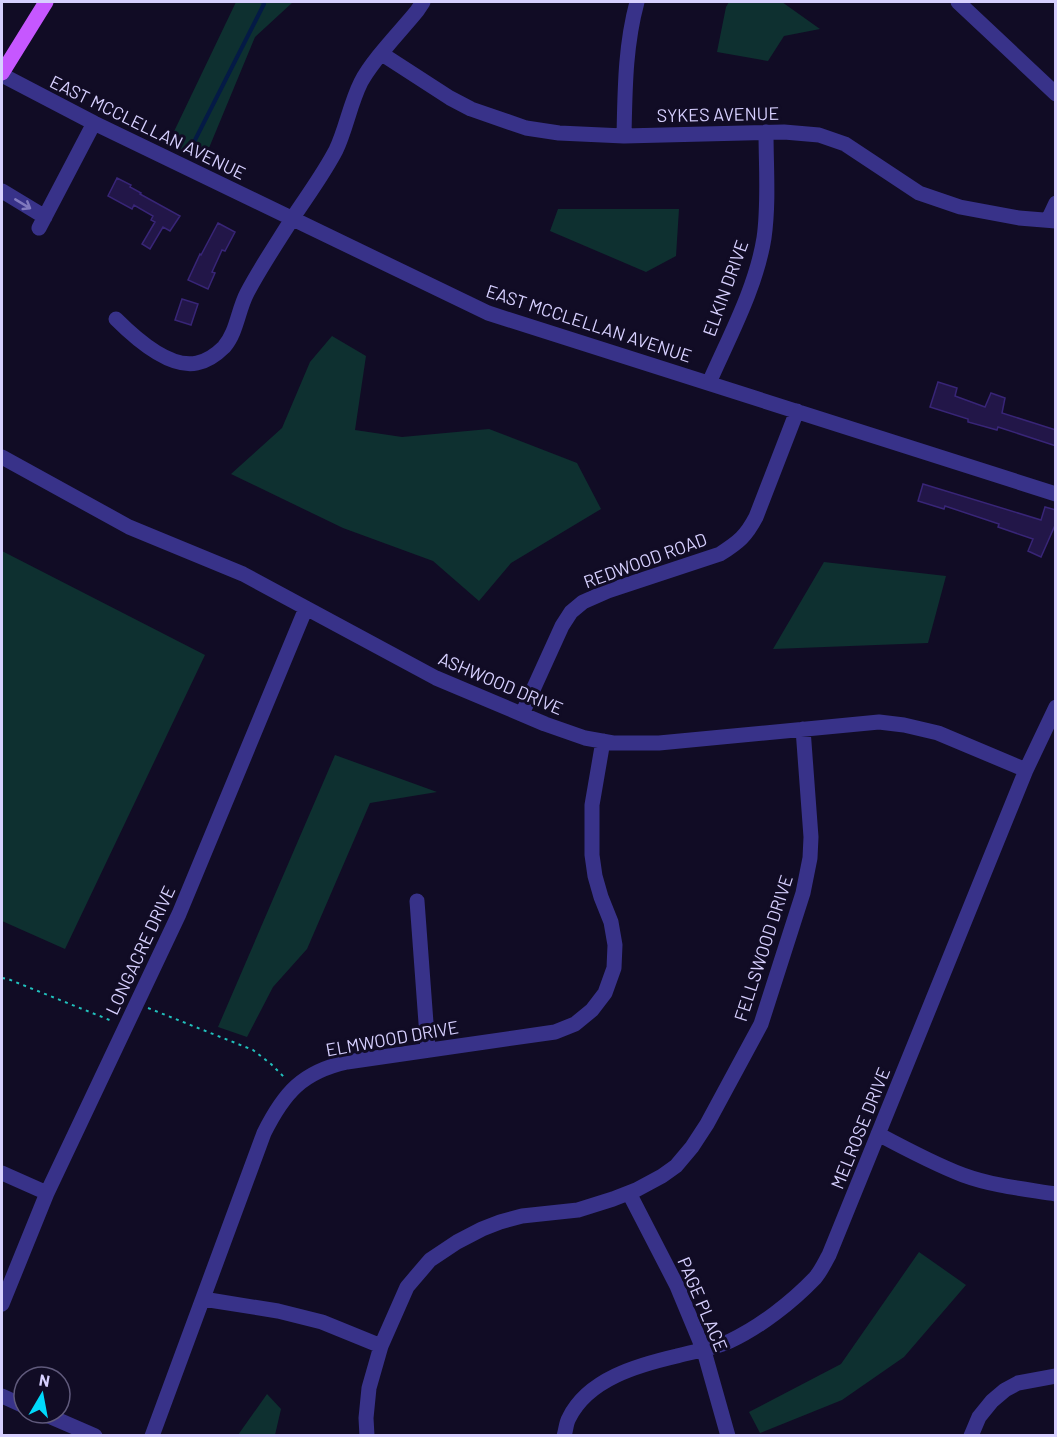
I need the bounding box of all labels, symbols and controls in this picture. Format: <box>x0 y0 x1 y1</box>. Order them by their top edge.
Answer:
street label: EAST MCCLELLAN AVENUE <box>47 70 249 184</box>
street label: SYKES AVENUE <box>657 102 779 126</box>
one-way arrow <box>14 198 31 210</box>
street label: ELKIN DRIVE <box>697 237 753 339</box>
street label: EAST MCCLELLAN AVENUE <box>483 279 695 367</box>
street label: REDWOOD ROAD <box>580 528 710 592</box>
street label: ASHWOOD DRIVE <box>435 647 567 719</box>
street label: FELLSWOOD DRIVE <box>729 872 797 1024</box>
street label: LONGACRE DRIVE <box>101 882 179 1018</box>
street label: ELMWOOD DRIVE <box>324 1015 460 1061</box>
street label: MELROSE DRIVE <box>826 1064 894 1192</box>
street label: PAGE PLACE <box>673 1253 733 1355</box>
north arrow <box>12 1365 72 1425</box>
text: N <box>38 1369 52 1390</box>

